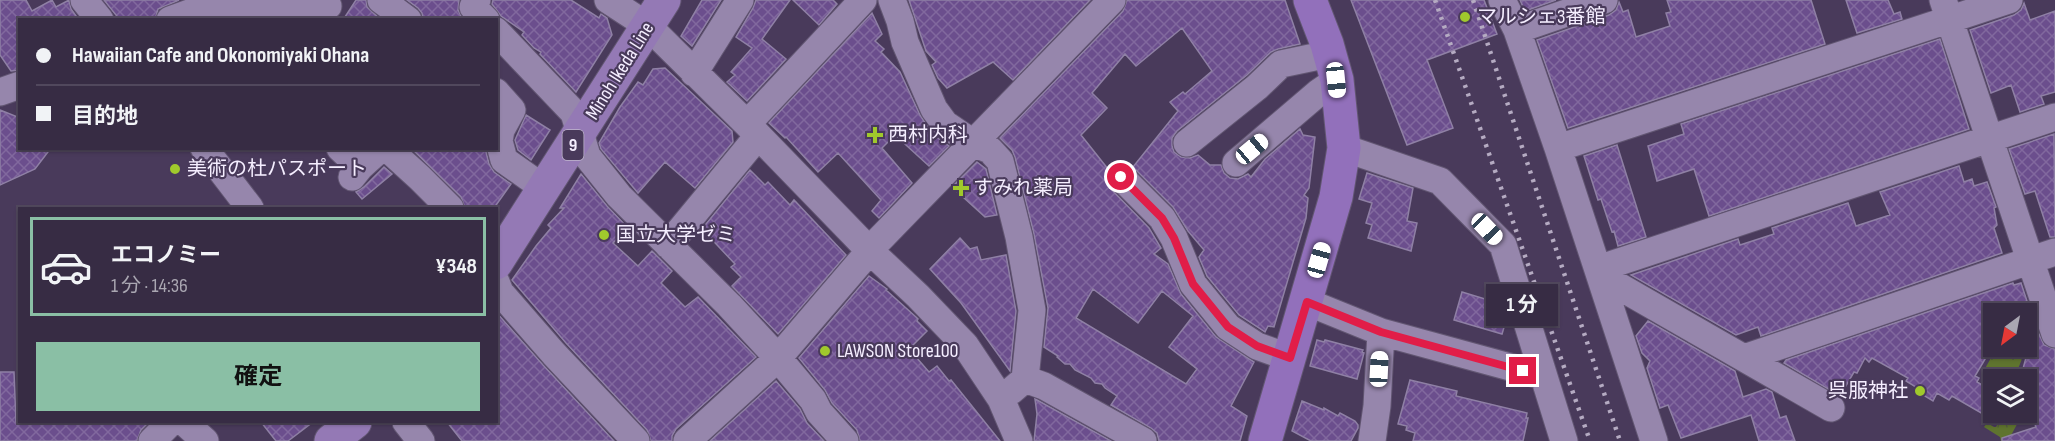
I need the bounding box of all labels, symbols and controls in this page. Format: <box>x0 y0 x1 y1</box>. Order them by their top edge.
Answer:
place label: マルシェ3番館 <box>1477 5 1605 29</box>
marker: マルシェ3番館 <box>1458 10 1472 24</box>
street label: Minoh Ikeda Line <box>581 18 659 124</box>
text: Hawaiian Cafe and Okonomiyaki Ohana <box>72 42 369 69</box>
car <box>1325 61 1347 99</box>
text: 目的地 <box>72 103 138 130</box>
place label: 西村内科 <box>888 123 968 147</box>
marker: 西村内科 <box>866 126 884 144</box>
road number: 9 <box>562 130 584 160</box>
car <box>1232 131 1272 167</box>
place label: 美術の杜パスポート <box>187 157 367 181</box>
marker: 美術の杜パスポート <box>168 162 182 176</box>
route start <box>1107 163 1134 190</box>
place label: すみれ薬局 <box>973 176 1073 200</box>
marker: すみれ薬局 <box>954 181 968 195</box>
car <box>1468 210 1506 248</box>
place label: 国立大学ゼミ <box>616 223 736 247</box>
marker: 国立大学ゼミ <box>597 228 611 242</box>
icon: car <box>39 240 93 294</box>
car <box>1305 240 1333 280</box>
text: エコノミー <box>111 242 221 269</box>
text: ¥348 <box>435 253 477 280</box>
text: 1 分 · 14:36 <box>111 274 188 298</box>
callout: 1 分 <box>1487 284 1559 326</box>
text: 1 分 <box>1507 293 1537 317</box>
north arrow <box>1983 303 2037 357</box>
map controls <box>1983 303 2037 423</box>
place label: LAWSON Store100 <box>837 339 959 363</box>
button: 確定 <box>36 342 480 411</box>
marker: LAWSON Store100 <box>818 344 832 358</box>
car <box>1369 351 1389 387</box>
route end <box>1509 357 1536 384</box>
button: layers <box>1983 369 2037 423</box>
place label: 呉服神社 <box>1828 379 1908 403</box>
marker: 呉服神社 <box>1913 384 1927 398</box>

